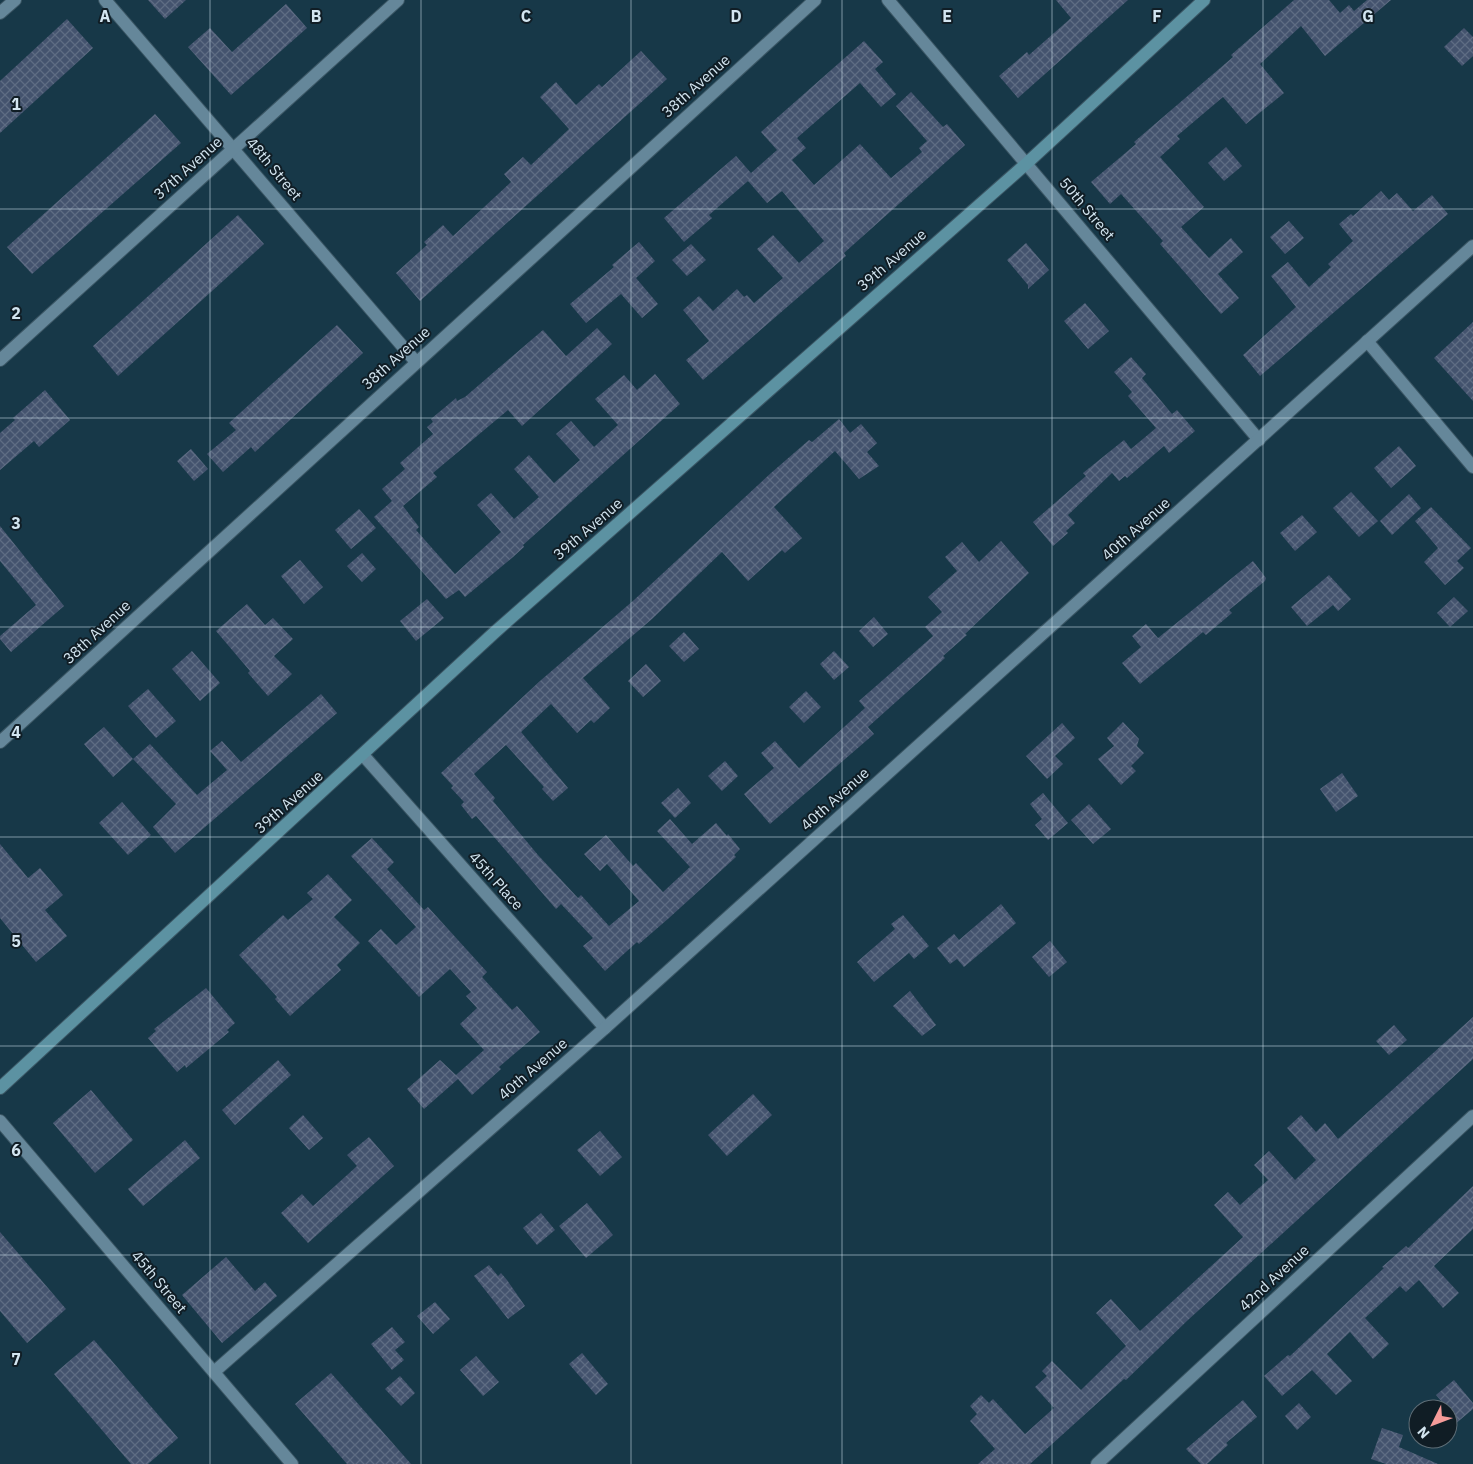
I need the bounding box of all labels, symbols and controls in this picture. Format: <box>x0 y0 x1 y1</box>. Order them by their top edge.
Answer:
text: A <box>100 6 111 26</box>
text: B <box>311 6 322 26</box>
text: C <box>521 6 531 26</box>
text: D <box>730 6 742 26</box>
text: E <box>942 6 952 26</box>
text: F <box>1152 6 1162 26</box>
text: G <box>1362 6 1374 26</box>
street label: 38th Avenue <box>658 50 734 121</box>
text: 1 <box>11 94 21 114</box>
street label: 37th Avenue <box>150 132 226 203</box>
street label: 48th Street <box>243 133 306 204</box>
street label: 50th Street <box>1056 173 1119 244</box>
street label: 39th Avenue <box>853 224 930 295</box>
text: 2 <box>11 303 21 323</box>
street label: 38th Avenue <box>358 322 434 393</box>
street label: 39th Avenue <box>549 493 626 564</box>
street label: 40th Avenue <box>1098 493 1174 564</box>
text: 3 <box>11 513 21 533</box>
street label: 38th Avenue <box>59 596 134 668</box>
text: 4 <box>11 722 21 742</box>
street label: 40th Avenue <box>797 763 873 834</box>
street label: 39th Avenue <box>251 766 327 837</box>
street label: 45th Place <box>465 847 528 914</box>
text: 5 <box>11 931 21 951</box>
street label: 40th Avenue <box>494 1033 571 1104</box>
text: 6 <box>11 1140 21 1160</box>
street label: 42nd Avenue <box>1235 1240 1313 1315</box>
street label: 45th Street <box>128 1246 191 1317</box>
text: 7 <box>11 1349 21 1369</box>
north arrow <box>1408 1399 1458 1449</box>
text: N <box>1413 1423 1433 1442</box>

